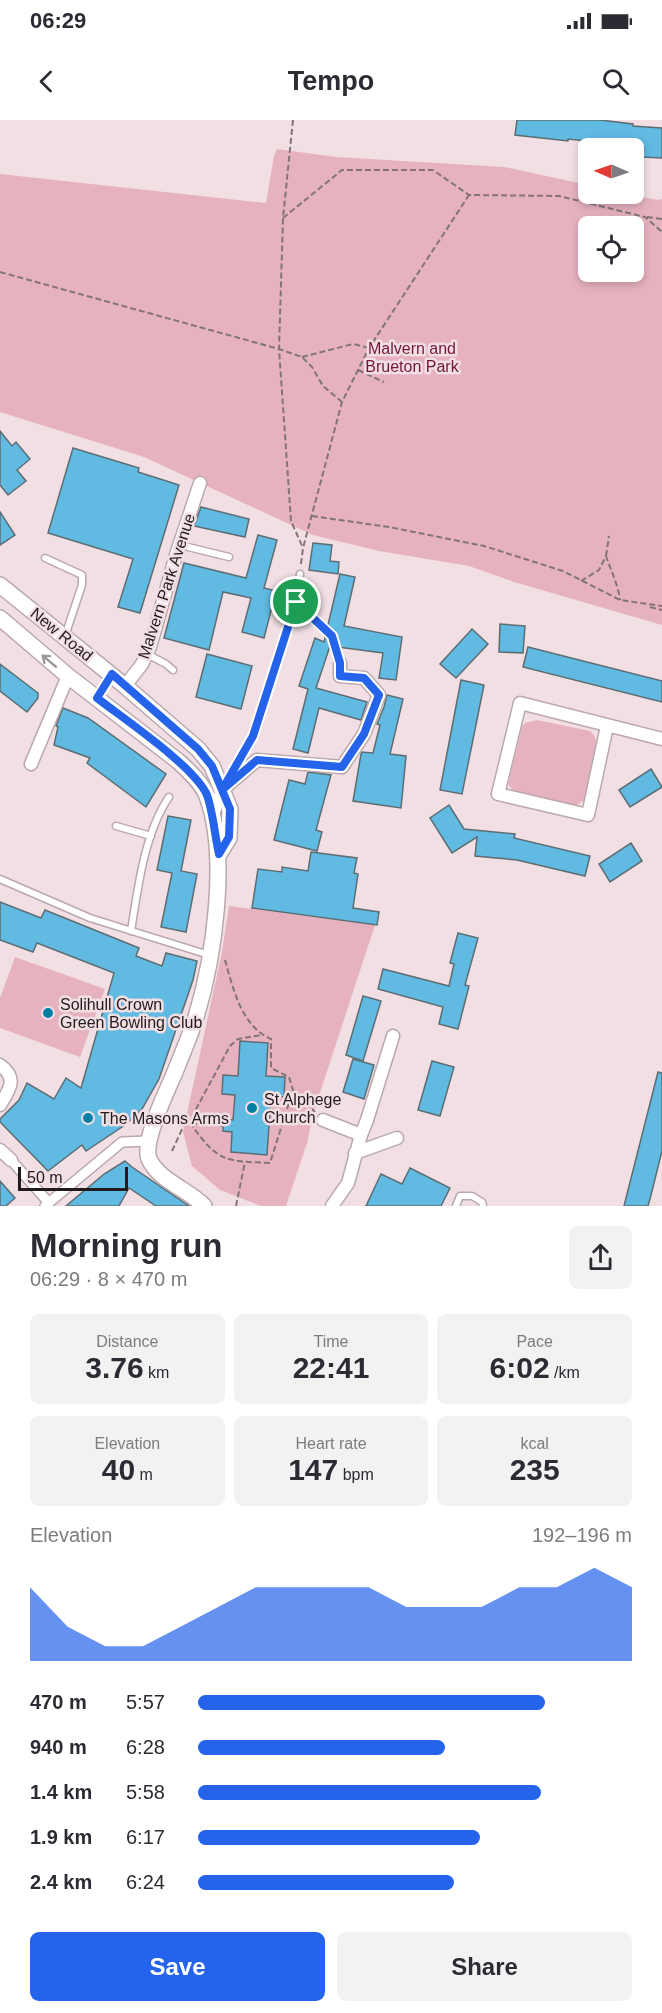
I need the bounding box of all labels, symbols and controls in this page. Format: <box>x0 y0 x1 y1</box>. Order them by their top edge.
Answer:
text: 06:29 <box>30 8 86 33</box>
icon: back <box>30 65 63 98</box>
icon: search <box>599 65 632 98</box>
text: Tempo <box>288 66 374 96</box>
north arrow <box>578 138 644 204</box>
map controls <box>578 138 644 282</box>
button: locate <box>578 216 644 282</box>
park label: Malvern and Brueton Park <box>365 340 460 375</box>
street label: Malvern Park Avenue <box>135 511 198 661</box>
pin <box>270 576 321 627</box>
icon: arrive <box>279 585 312 618</box>
street label: New Road <box>27 604 96 665</box>
one-way arrow <box>41 654 57 667</box>
place label: Solihull Crown Green Bowling Club <box>60 996 202 1031</box>
marker: Solihull Crown Green Bowling Club <box>41 1006 55 1020</box>
place label: St Alphege Church <box>264 1091 342 1126</box>
marker: St Alphege Church <box>245 1101 259 1115</box>
place label: The Masons Arms <box>100 1110 229 1127</box>
marker: The Masons Arms <box>81 1111 95 1125</box>
scale bar <box>18 1164 128 1192</box>
text: 50 m <box>27 1169 63 1186</box>
button: share <box>569 1226 632 1289</box>
text: Morning run <box>30 1227 222 1264</box>
text: 06:29 · 8 × 470 m <box>30 1268 187 1290</box>
text: Distance <box>96 1333 158 1350</box>
text: Time <box>314 1333 348 1350</box>
text: Pace <box>516 1333 553 1350</box>
text: 3.76 <box>85 1351 144 1384</box>
text: 22:41 <box>293 1351 369 1384</box>
text: 6:02 <box>490 1351 550 1384</box>
text: km <box>144 1364 169 1381</box>
text: /km <box>550 1364 580 1381</box>
text: Elevation <box>94 1435 160 1452</box>
text: Heart rate <box>295 1435 367 1452</box>
text: kcal <box>520 1435 549 1452</box>
text: 40 <box>102 1453 135 1486</box>
text: 147 <box>288 1453 338 1486</box>
text: 235 <box>510 1453 560 1486</box>
text: m <box>135 1466 153 1483</box>
text: bpm <box>338 1466 374 1483</box>
text: Elevation <box>30 1524 112 1546</box>
text: 192–196 m <box>532 1524 632 1546</box>
text: 470 m <box>30 1691 87 1713</box>
text: 5:57 <box>126 1691 165 1713</box>
text: 940 m <box>30 1736 87 1758</box>
text: 6:28 <box>126 1736 165 1758</box>
text: 1.4 km <box>30 1781 92 1803</box>
text: 5:58 <box>126 1781 165 1803</box>
text: 1.9 km <box>30 1826 92 1848</box>
text: 6:17 <box>126 1826 165 1848</box>
text: 2.4 km <box>30 1871 92 1893</box>
text: 6:24 <box>126 1871 165 1893</box>
button: Save <box>30 1932 325 2001</box>
button: Share <box>337 1932 632 2001</box>

